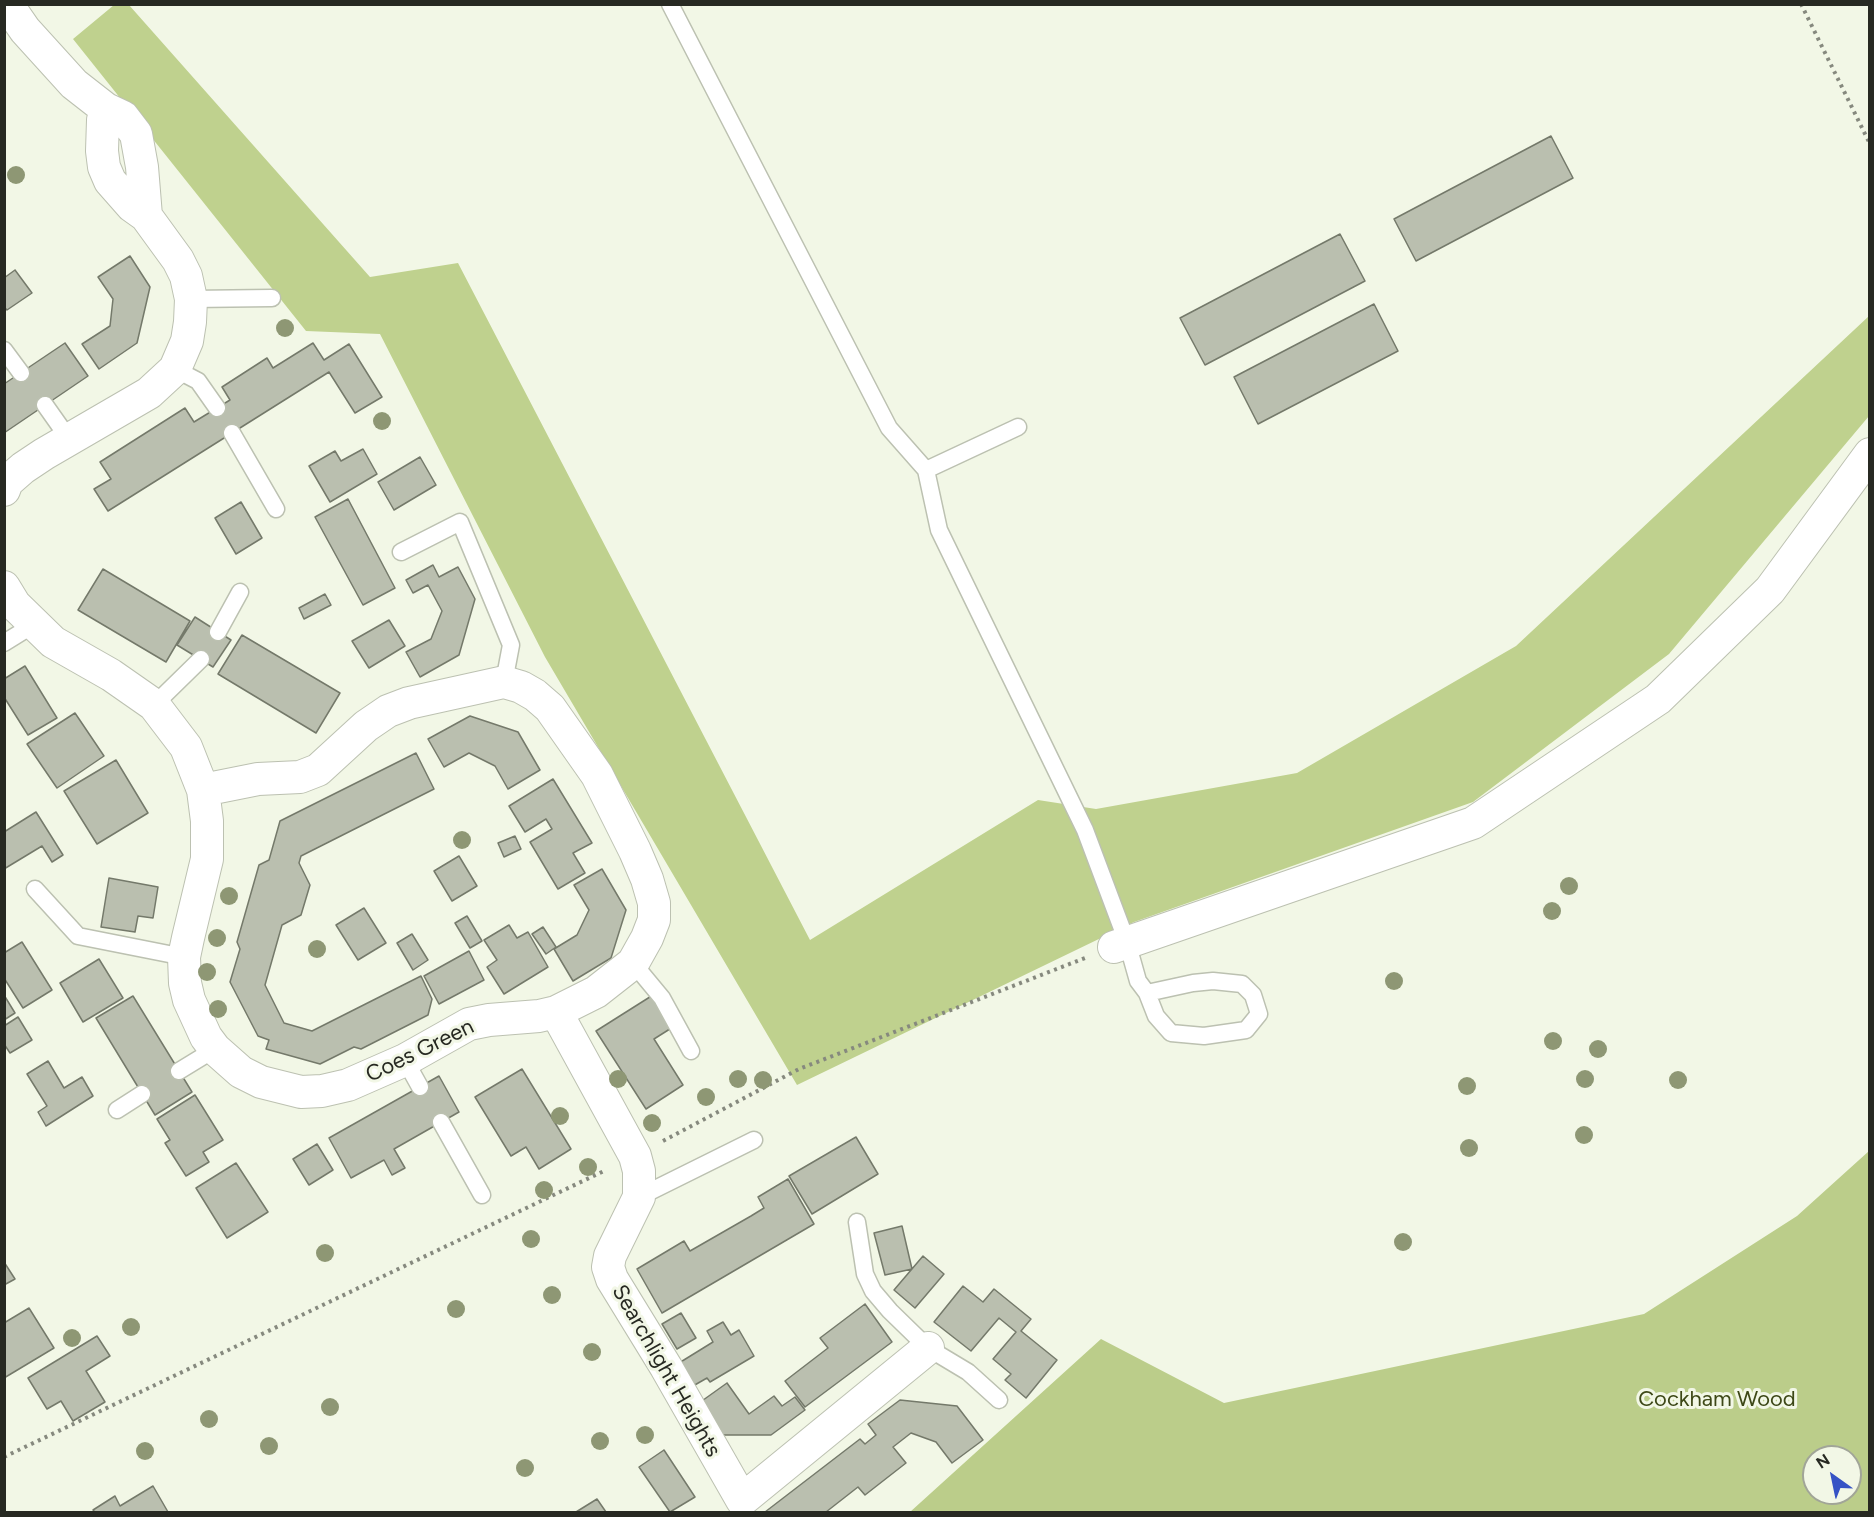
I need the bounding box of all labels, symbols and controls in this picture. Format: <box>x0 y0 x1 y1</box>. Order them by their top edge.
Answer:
street label: Coes Green <box>362 1014 478 1088</box>
street label: Searchlight Heights <box>606 1280 726 1462</box>
park label: Cockham Wood <box>1638 1387 1796 1413</box>
north arrow <box>1802 1445 1862 1505</box>
text: N <box>1813 1450 1833 1472</box>

